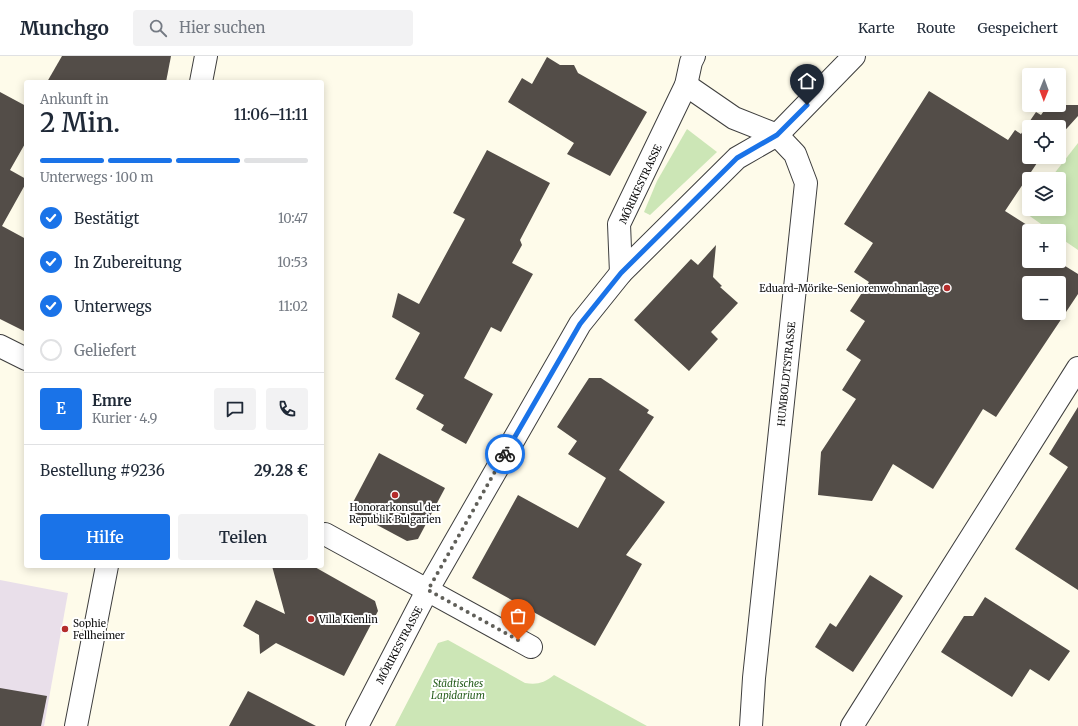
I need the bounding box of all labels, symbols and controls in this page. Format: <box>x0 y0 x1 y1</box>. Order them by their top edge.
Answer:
search box <box>133 10 413 46</box>
text: Munchgo <box>20 16 109 40</box>
icon: search <box>147 17 169 39</box>
text: Hier suchen <box>179 18 265 37</box>
text: Karte <box>858 19 894 37</box>
text: Route <box>916 19 955 37</box>
text: Gespeichert <box>977 19 1058 37</box>
pin <box>790 64 824 105</box>
north arrow <box>1022 68 1066 112</box>
map controls <box>1022 68 1066 320</box>
icon: home <box>796 70 818 92</box>
text: Ankunft in <box>40 91 109 108</box>
text: 11:06–11:11 <box>234 105 308 124</box>
text: 2 Min. <box>40 106 120 139</box>
button: locate <box>1022 120 1066 164</box>
street label: MÖRIKESTRASSE <box>615 141 665 226</box>
text: Unterwegs · 100 m <box>40 169 153 186</box>
button: layers <box>1022 172 1066 216</box>
icon: check <box>40 207 62 229</box>
text: Bestätigt <box>74 209 139 228</box>
text: 10:47 <box>278 210 308 227</box>
button: + <box>1022 224 1066 268</box>
icon: check <box>40 251 62 273</box>
text: In Zubereitung <box>74 253 182 272</box>
text: 10:53 <box>277 254 308 271</box>
button: − <box>1022 276 1066 320</box>
place label: Eduard-Mörike-Seniorenwohnanlage <box>759 282 939 295</box>
marker: Eduard-Mörike-Seniorenwohnanlage <box>942 283 952 293</box>
icon: check <box>40 295 62 317</box>
text: Unterwegs <box>74 297 152 316</box>
text: 11:02 <box>278 298 308 315</box>
street label: HUMBOLDTSTRASSE <box>775 321 799 427</box>
text: Geliefert <box>74 341 136 360</box>
button: chat <box>214 388 256 430</box>
button: phone <box>266 388 308 430</box>
text: Emre <box>92 391 132 410</box>
text: E <box>56 399 66 418</box>
text: Kurier · 4.9 <box>92 410 157 427</box>
courier <box>485 434 525 474</box>
icon: bike <box>494 443 516 465</box>
text: Bestellung #9236 <box>40 461 165 480</box>
text: 29.28 € <box>254 461 308 480</box>
marker: Honorarkonsul der Republik Bulgarien <box>390 490 400 500</box>
place label: Honorarkonsul der Republik Bulgarien <box>349 501 441 526</box>
button: Hilfe <box>40 514 170 560</box>
button: Teilen <box>178 514 308 560</box>
pin <box>501 599 535 640</box>
street label: MÖRIKESTRASSE <box>373 603 426 686</box>
icon: bag <box>507 605 529 627</box>
place label: Villa Kienlin <box>318 613 378 626</box>
marker: Villa Kienlin <box>306 614 316 624</box>
place label: Sophie Fellheimer <box>73 617 125 642</box>
marker: Sophie Fellheimer <box>60 624 70 634</box>
park label: Städtisches Lapidarium <box>431 677 485 702</box>

